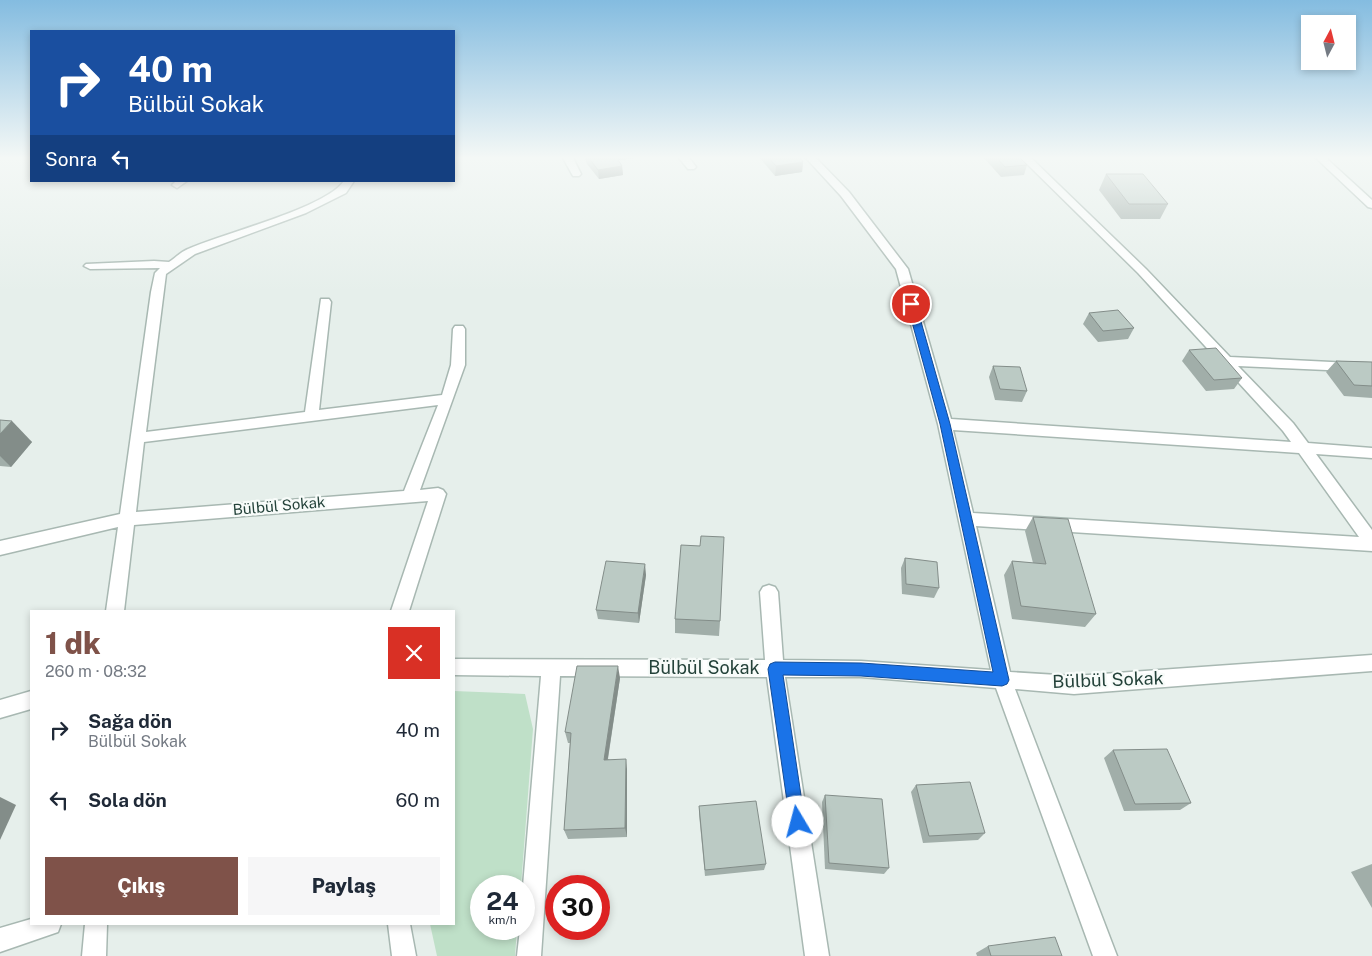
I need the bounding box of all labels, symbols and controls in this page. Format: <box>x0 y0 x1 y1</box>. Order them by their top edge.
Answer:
north arrow <box>1301 15 1356 70</box>
map controls <box>1301 15 1356 70</box>
text: 40 m <box>128 49 213 90</box>
icon: right <box>45 50 110 115</box>
text: Bülbül Sokak <box>128 91 264 117</box>
icon: left <box>107 145 135 173</box>
text: Sonra <box>45 148 97 170</box>
pin <box>890 283 932 325</box>
icon: arrive <box>897 290 925 318</box>
street label: Bülbül Sokak <box>232 493 326 518</box>
text: 1 dk <box>45 625 101 661</box>
button: close <box>388 627 440 679</box>
street label: Bülbül Sokak <box>648 657 760 678</box>
text: 260 m · 08:32 <box>45 662 147 681</box>
street label: Bülbül Sokak <box>1052 667 1164 692</box>
text: Sağa dön <box>88 710 172 732</box>
icon: right <box>45 716 73 744</box>
text: 40 m <box>395 719 440 741</box>
text: Bülbül Sokak <box>88 732 187 751</box>
icon: left <box>45 786 73 814</box>
text: Sola dön <box>88 789 167 811</box>
text: 60 m <box>396 789 440 811</box>
position arrow <box>771 795 823 847</box>
button: Çıkış <box>45 857 238 915</box>
button: Paylaş <box>248 857 440 915</box>
speed limit sign: 30 <box>545 875 610 940</box>
text: 24 <box>486 886 519 916</box>
text: km/h <box>488 913 517 927</box>

